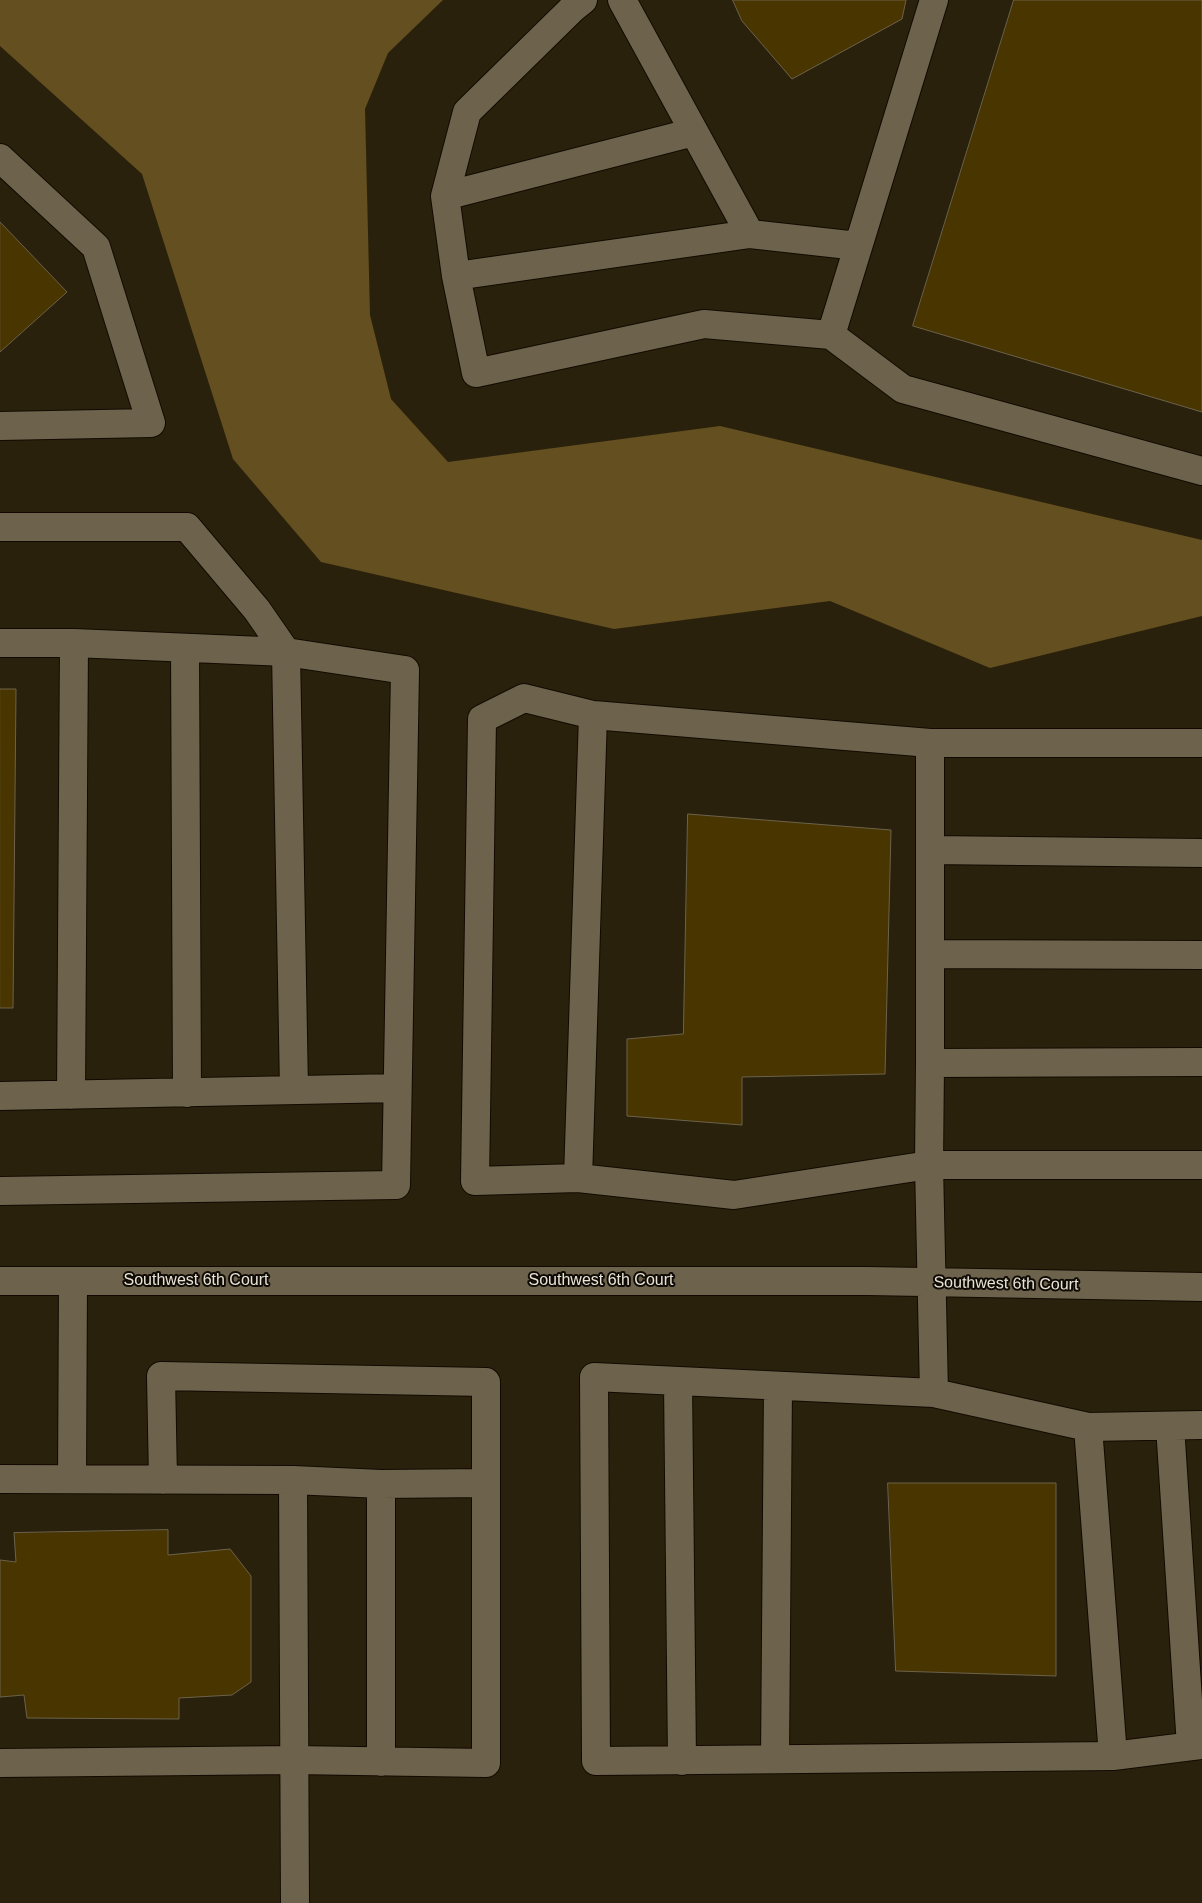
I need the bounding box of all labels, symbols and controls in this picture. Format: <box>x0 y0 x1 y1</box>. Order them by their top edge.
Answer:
street label: Southwest 6th Court <box>124 1271 268 1291</box>
street label: Southwest 6th Court <box>529 1271 673 1291</box>
street label: Southwest 6th Court <box>933 1273 1079 1295</box>

